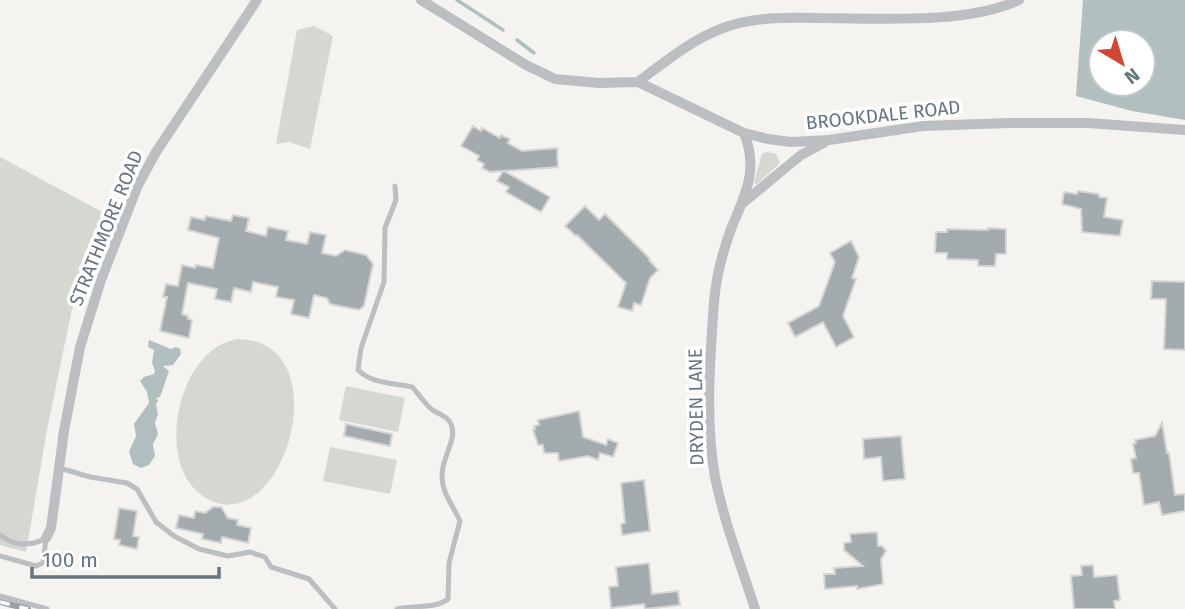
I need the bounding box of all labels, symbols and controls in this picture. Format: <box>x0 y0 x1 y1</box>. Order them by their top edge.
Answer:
north arrow <box>1087 28 1157 98</box>
text: N <box>1120 63 1144 89</box>
street label: BROOKDALE ROAD <box>805 95 961 135</box>
street label: STRATHMORE ROAD <box>64 147 148 309</box>
street label: DRYDEN LANE <box>683 348 709 466</box>
scale bar <box>32 536 219 580</box>
text: 100 m <box>42 547 98 573</box>

